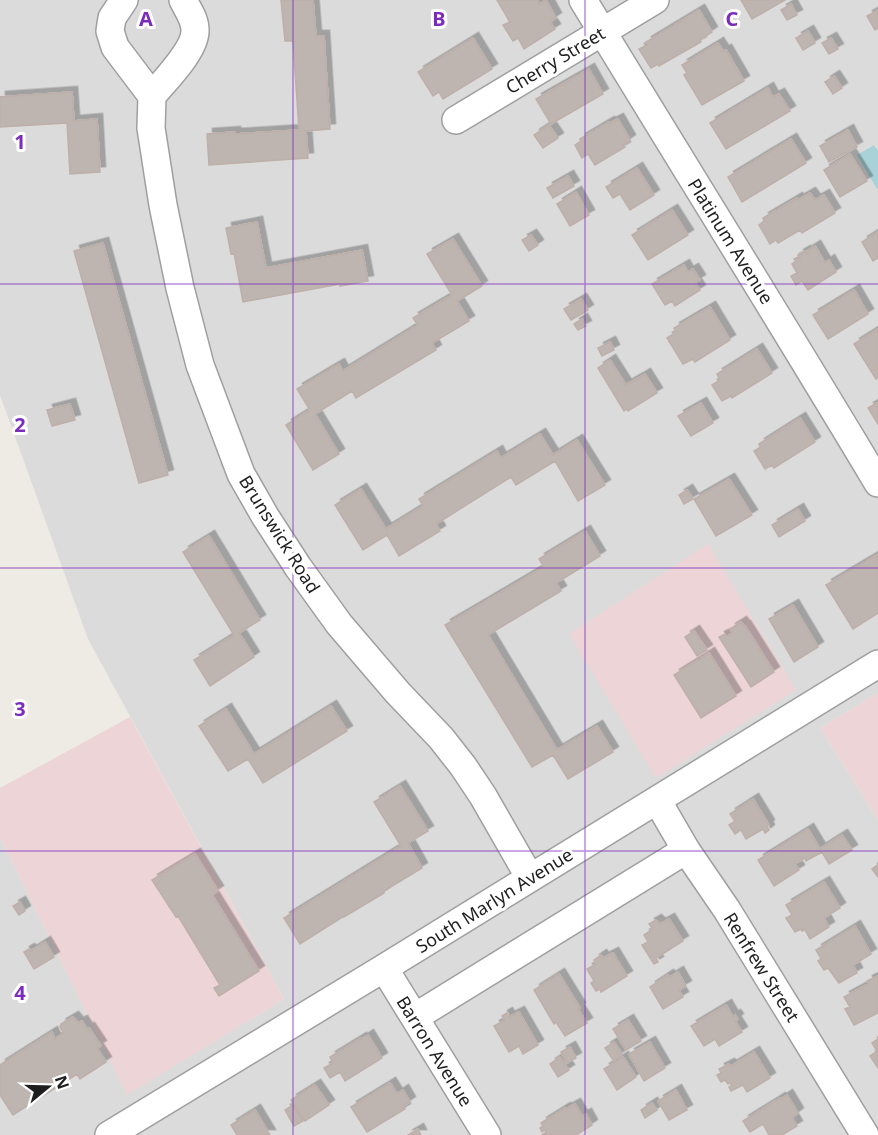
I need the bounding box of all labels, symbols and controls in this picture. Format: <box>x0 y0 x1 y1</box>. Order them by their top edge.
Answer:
text: A <box>139 5 153 32</box>
text: B <box>432 5 446 32</box>
text: C <box>726 5 739 32</box>
street label: Cherry Street <box>501 21 609 99</box>
text: 1 <box>14 128 26 155</box>
street label: Platinum Avenue <box>683 174 779 308</box>
text: 2 <box>14 411 26 438</box>
street label: Brunswick Road <box>234 470 326 598</box>
text: 3 <box>14 695 26 722</box>
street label: South Marlyn Avenue <box>411 842 577 958</box>
street label: Renfrew Street <box>719 908 805 1027</box>
text: 4 <box>14 979 26 1006</box>
street label: Barron Avenue <box>391 991 479 1111</box>
north arrow <box>18 1057 78 1117</box>
text: N <box>50 1072 75 1092</box>

